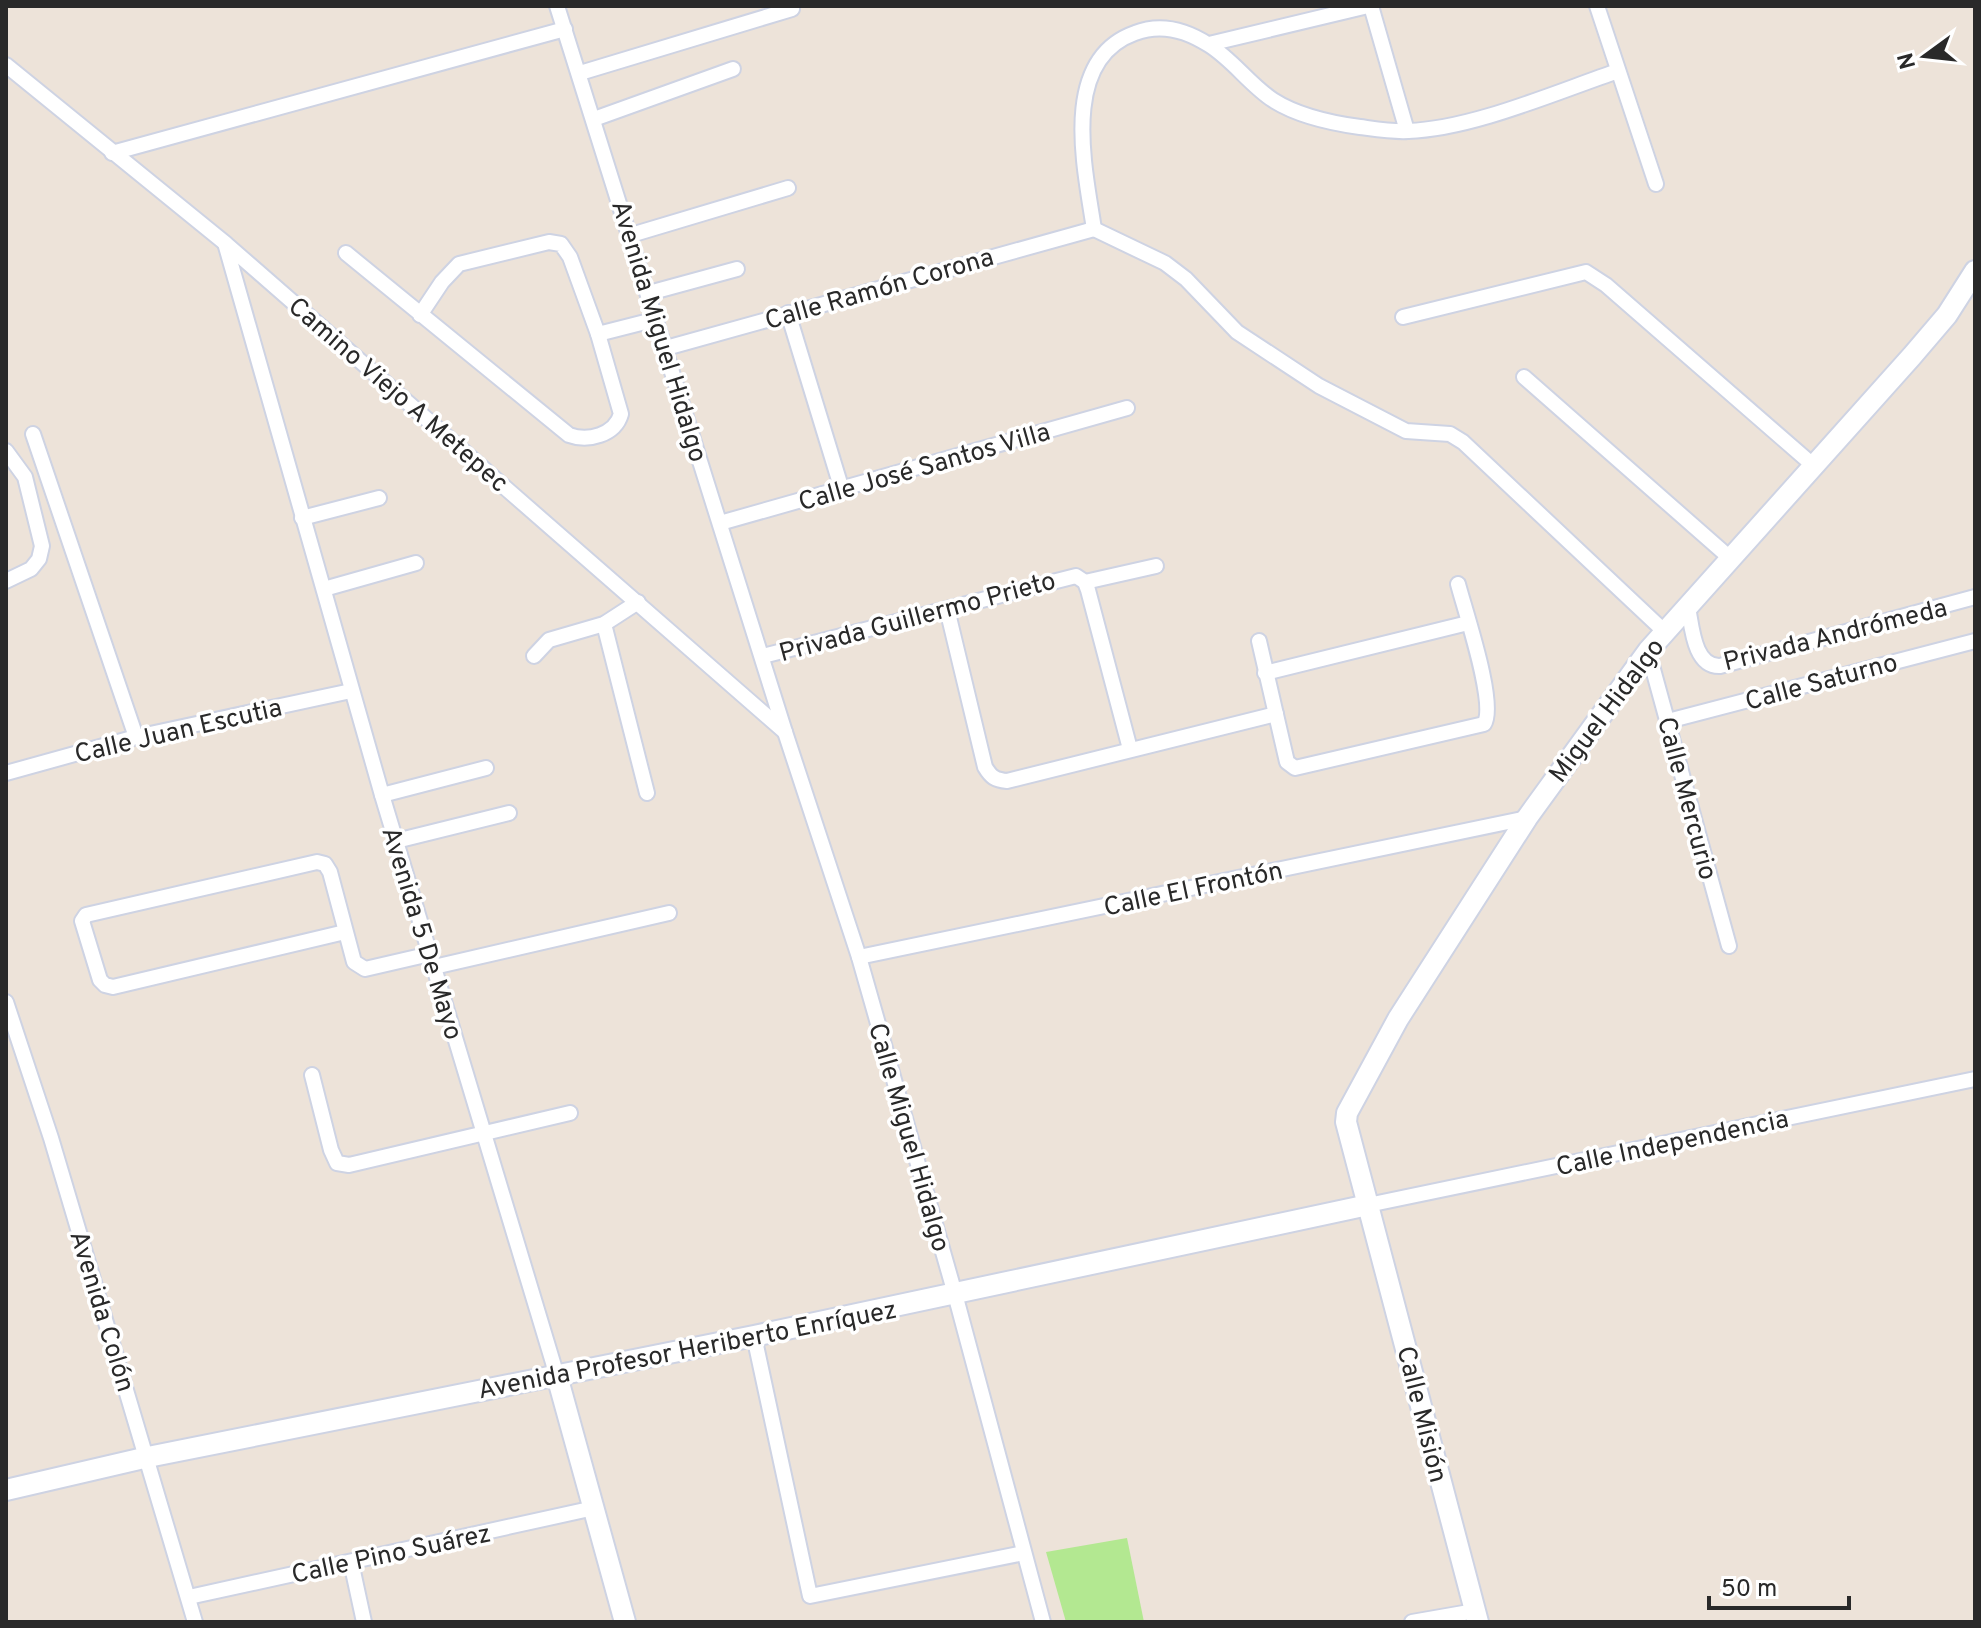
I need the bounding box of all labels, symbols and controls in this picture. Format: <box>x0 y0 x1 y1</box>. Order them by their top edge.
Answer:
north arrow <box>1885 16 1965 96</box>
text: N <box>1893 49 1923 72</box>
street label: Avenida Miguel Hidalgo <box>602 197 713 467</box>
street label: Calle Ramón Corona <box>761 242 998 339</box>
street label: Camino Viejo A Metepec <box>280 291 514 501</box>
street label: Calle José Santos Villa <box>795 417 1054 520</box>
street label: Privada Guillermo Prieto <box>776 566 1060 671</box>
street label: Privada Andrómeda <box>1720 593 1951 680</box>
street label: Miguel Hidalgo <box>1543 633 1673 790</box>
street label: Calle Saturno <box>1742 647 1902 720</box>
street label: Calle Juan Escutia <box>72 693 286 772</box>
street label: Calle Mercurio <box>1648 713 1723 884</box>
street label: Avenida 5 De Mayo <box>373 823 469 1044</box>
street label: Calle El Frontón <box>1101 855 1286 926</box>
street label: Calle Miguel Hidalgo <box>859 1019 956 1256</box>
street label: Calle Independencia <box>1553 1104 1792 1185</box>
street label: Avenida Colón <box>60 1227 141 1396</box>
street label: Avenida Profesor Heriberto Enríquez <box>475 1295 900 1408</box>
street label: Calle Misión <box>1388 1343 1453 1486</box>
street label: Calle Pino Suárez <box>289 1518 494 1593</box>
scale bar <box>1709 1560 1849 1610</box>
text: 50 m <box>1721 1575 1777 1605</box>

